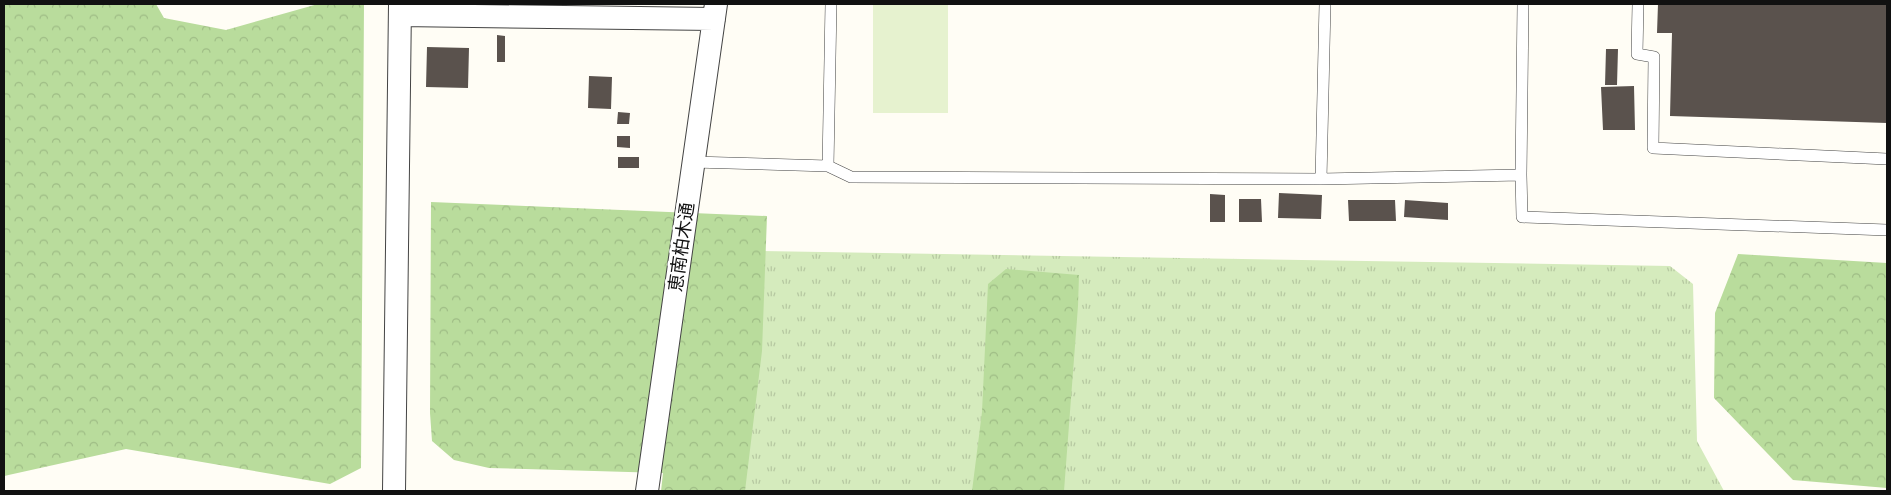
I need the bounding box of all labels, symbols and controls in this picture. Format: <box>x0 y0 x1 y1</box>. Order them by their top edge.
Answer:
street label: 恵南柏木通 <box>664 201 698 293</box>

